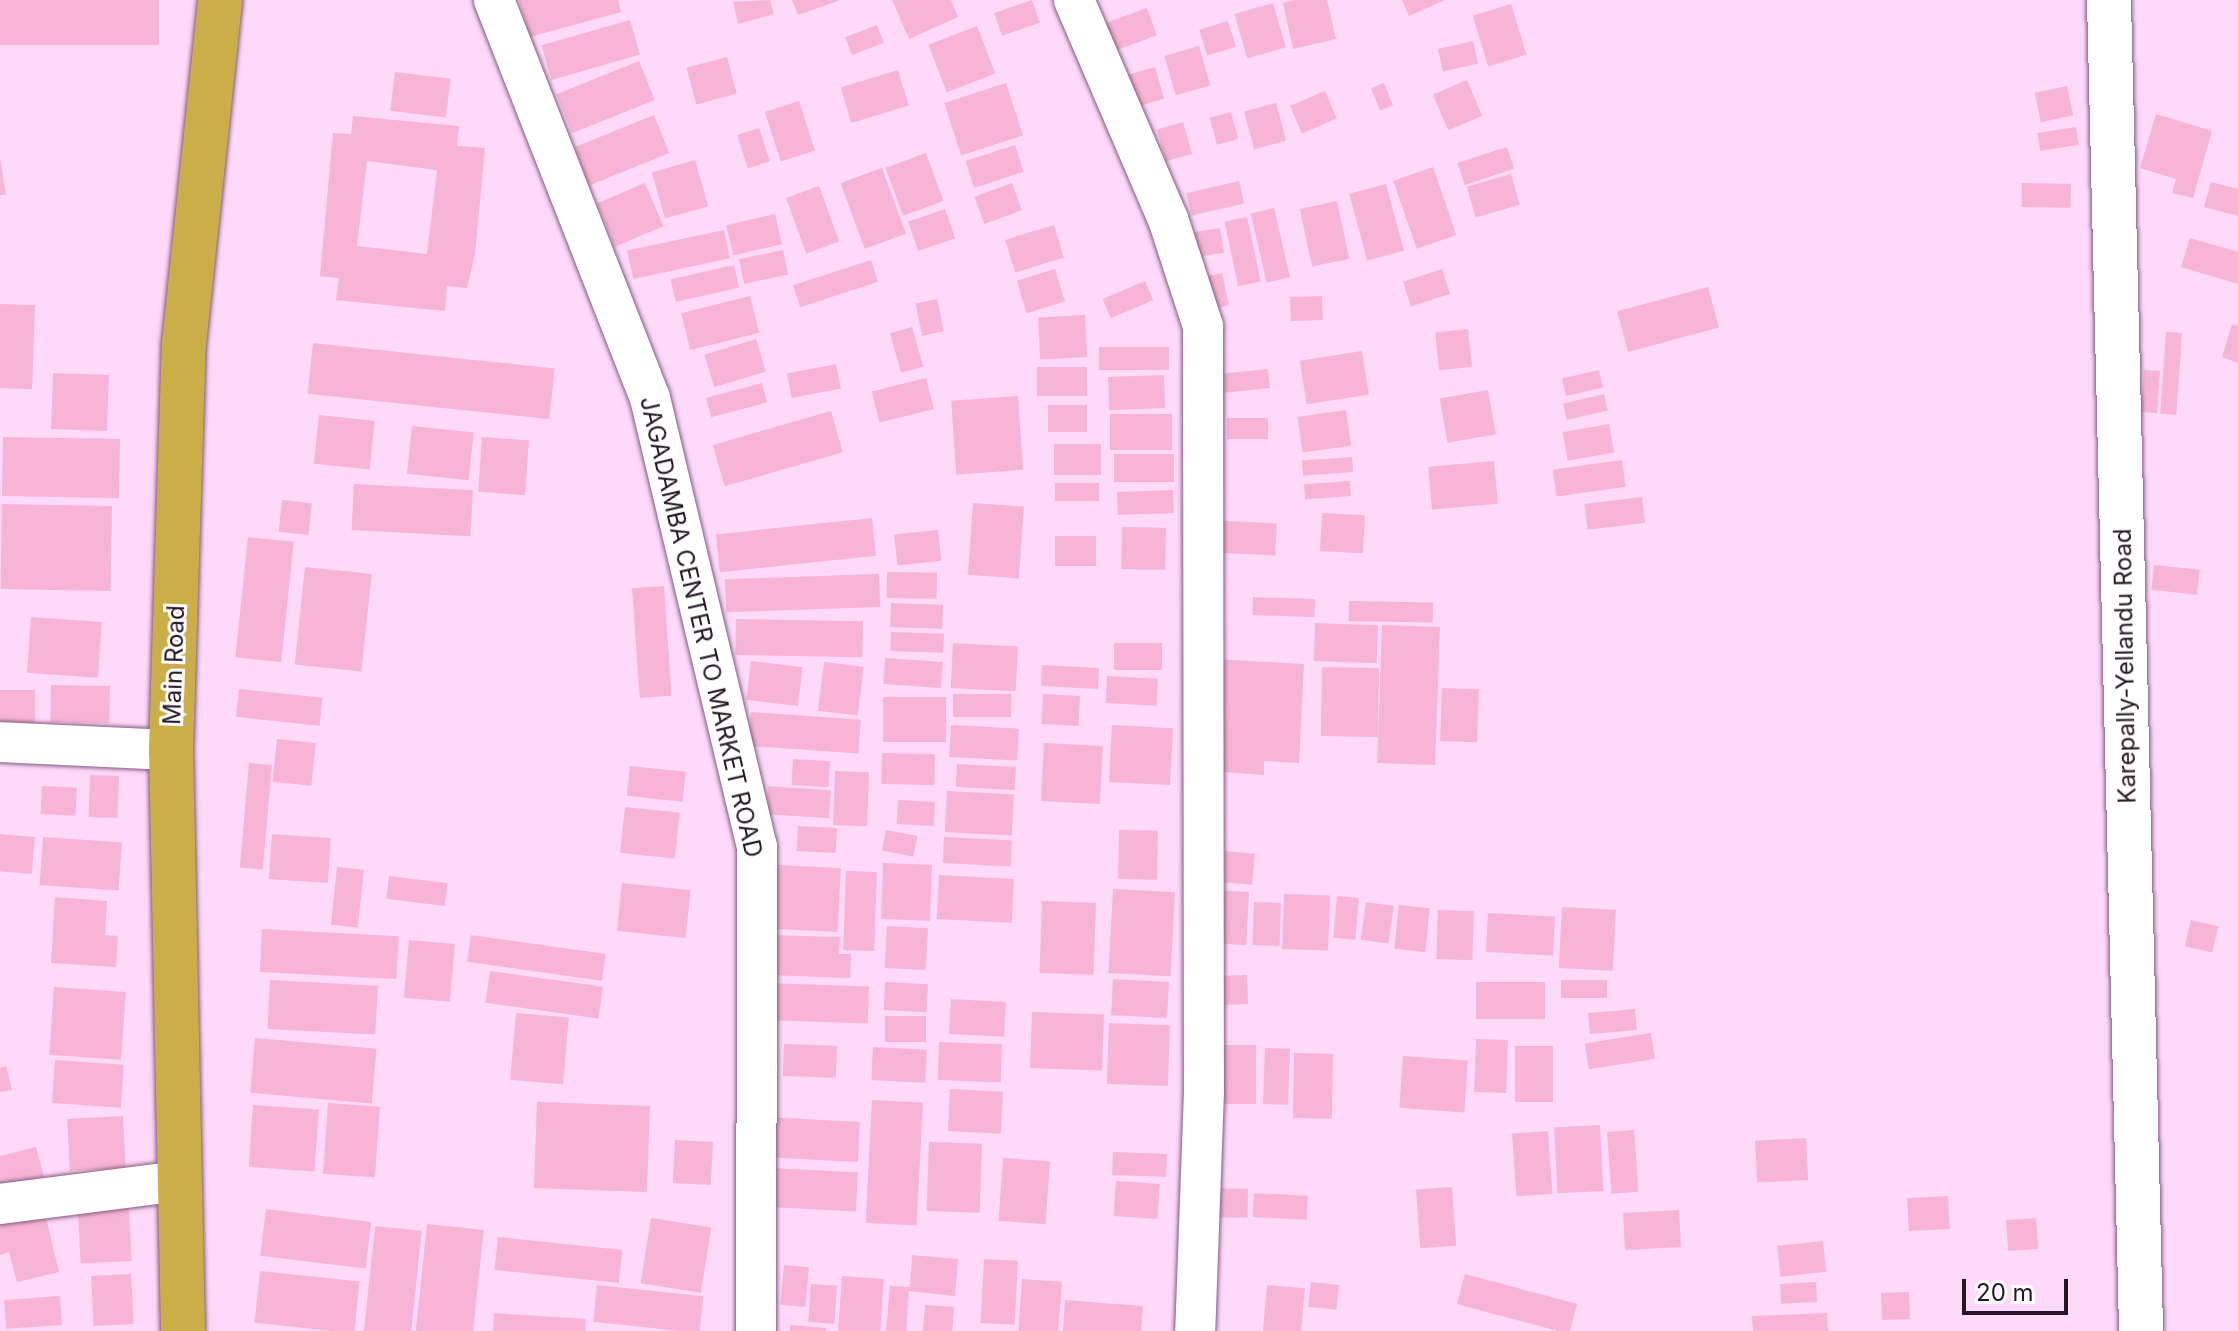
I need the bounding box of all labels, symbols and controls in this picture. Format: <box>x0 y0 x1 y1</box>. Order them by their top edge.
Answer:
street label: JAGADAMBA CENTER TO MARKET ROAD <box>634 394 768 860</box>
street label: Karepally-Yellandu Road <box>2108 528 2142 804</box>
street label: Main Road <box>158 605 190 725</box>
scale bar <box>1966 1263 2072 1313</box>
text: 20 m <box>1976 1278 2034 1307</box>

